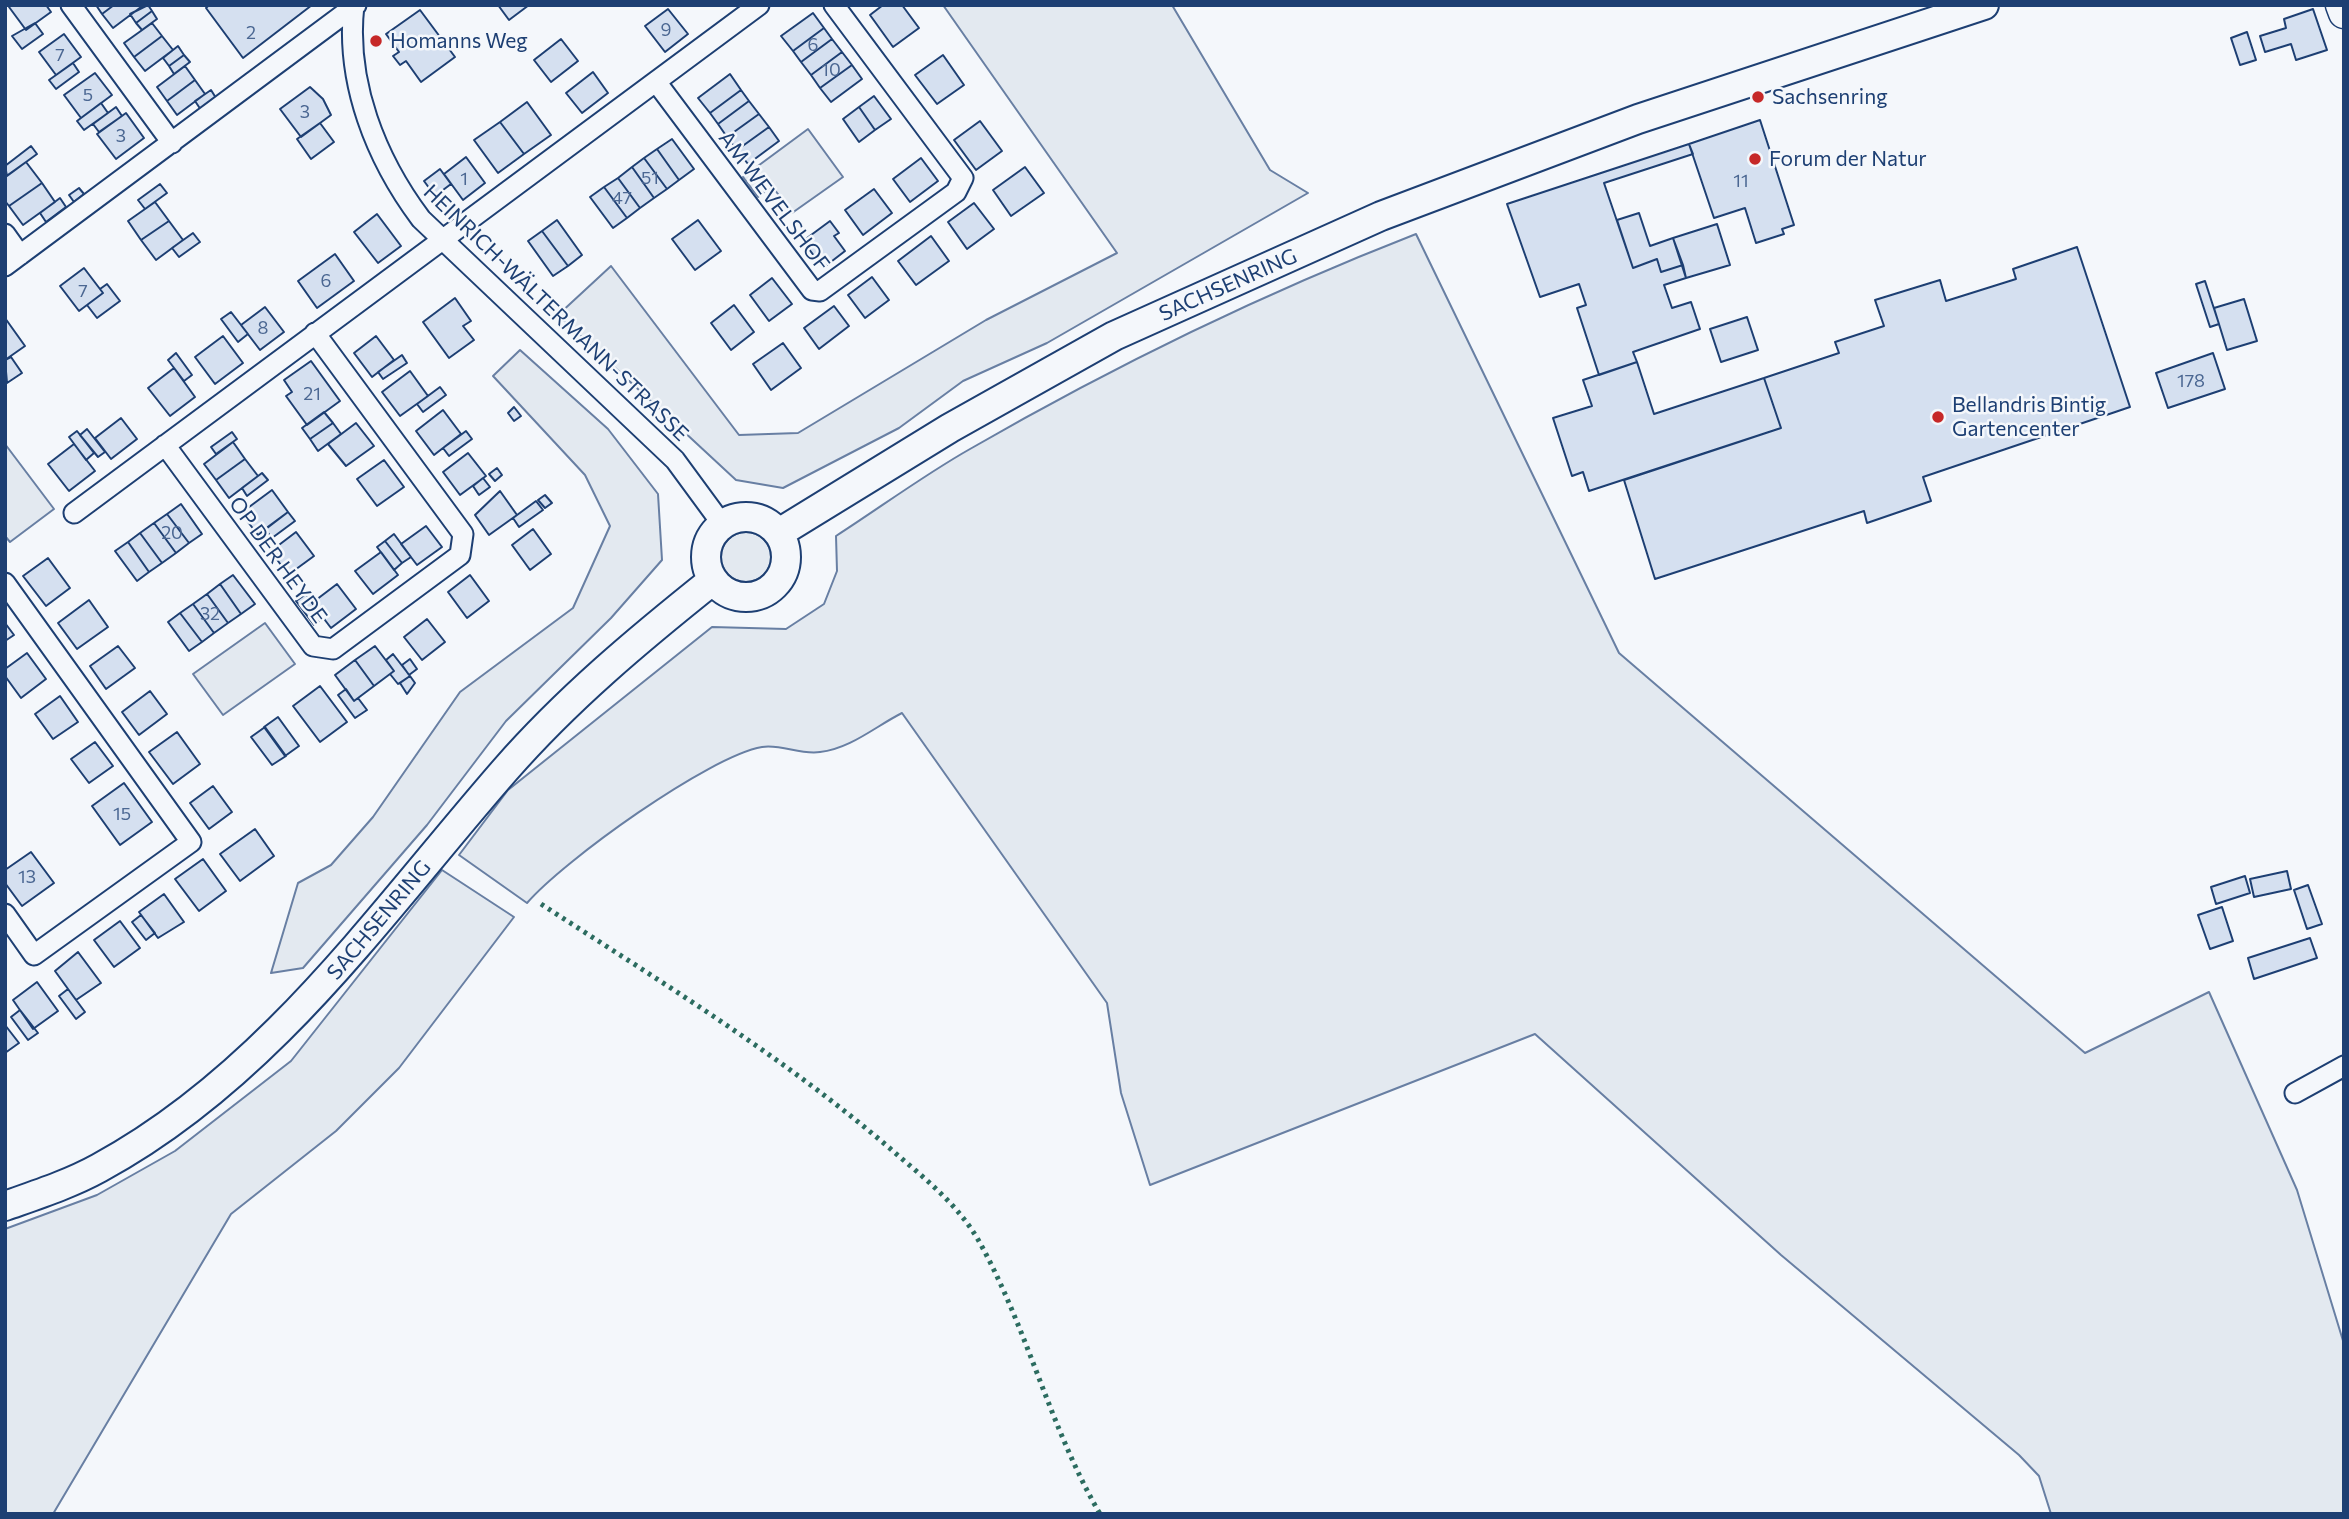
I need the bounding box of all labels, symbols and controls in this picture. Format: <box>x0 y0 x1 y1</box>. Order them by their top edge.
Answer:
house number: 9 <box>661 19 671 41</box>
house number: 2 <box>246 22 256 44</box>
place label: Homanns Weg <box>390 28 528 54</box>
marker: Homanns Weg <box>368 33 384 49</box>
house number: 6 <box>808 34 818 56</box>
house number: 7 <box>55 44 65 66</box>
house number: 10 <box>821 59 841 81</box>
house number: 5 <box>83 84 93 106</box>
place label: Sachsenring <box>1772 84 1888 110</box>
marker: Sachsenring <box>1750 89 1766 105</box>
house number: 3 <box>300 101 310 123</box>
house number: 3 <box>116 125 126 147</box>
street label: AM WEVELSHOF <box>713 126 835 276</box>
place label: Forum der Natur <box>1769 146 1927 172</box>
marker: Forum der Natur <box>1747 151 1763 167</box>
house number: 51 <box>641 167 659 189</box>
house number: 1 <box>460 168 468 190</box>
house number: 11 <box>1733 170 1749 192</box>
street label: HEINRICH-WÄLTERMANN-STRASSE <box>418 179 694 447</box>
house number: 47 <box>612 187 632 209</box>
street label: SACHSENRING <box>1155 243 1301 327</box>
house number: 6 <box>321 270 331 292</box>
house number: 7 <box>78 280 88 302</box>
house number: 8 <box>258 317 268 339</box>
house number: 178 <box>2177 370 2205 392</box>
house number: 21 <box>303 383 321 405</box>
place label: Bellandris Bintig Gartencenter <box>1952 392 2106 442</box>
marker: Bellandris Bintig Gartencenter <box>1930 409 1946 425</box>
street label: OP DER HEYDE <box>224 492 332 628</box>
house number: 20 <box>161 522 183 544</box>
house number: 32 <box>200 603 220 625</box>
house number: 15 <box>113 803 131 825</box>
street label: SACHSENRING <box>322 855 436 985</box>
house number: 13 <box>18 866 36 888</box>

